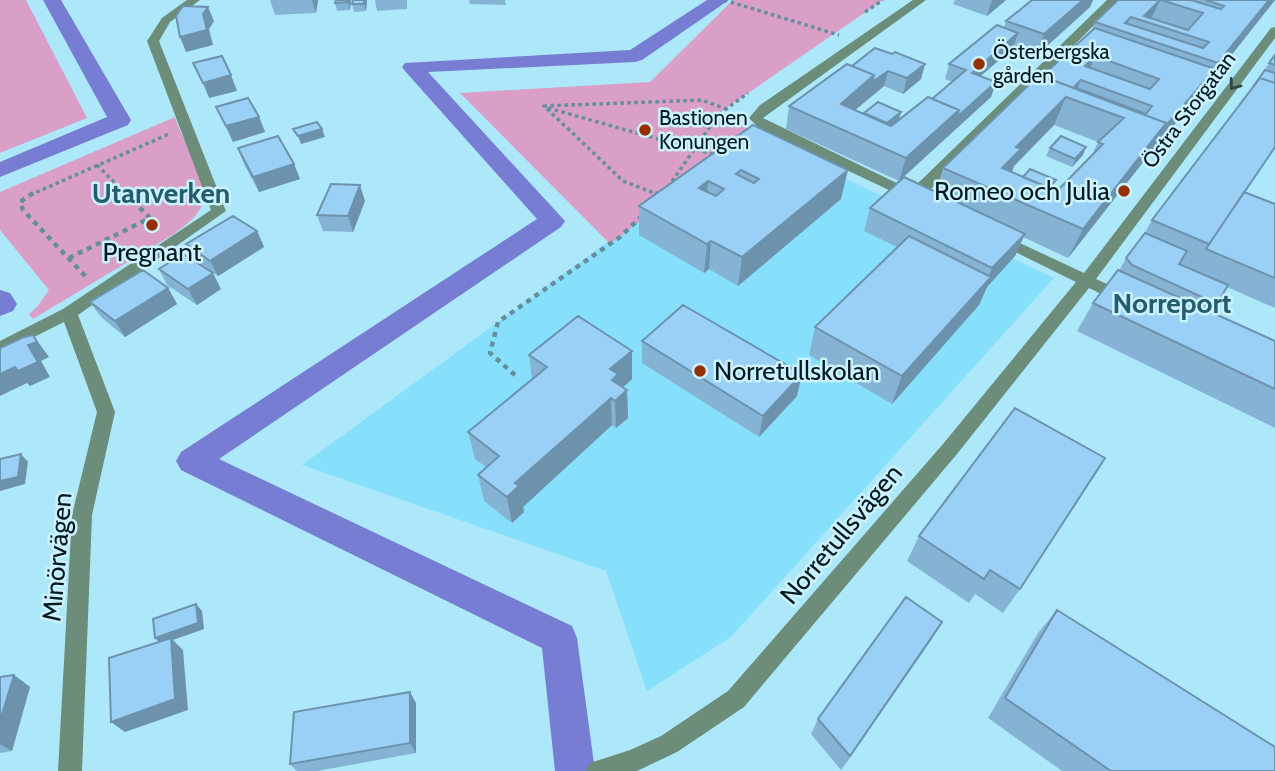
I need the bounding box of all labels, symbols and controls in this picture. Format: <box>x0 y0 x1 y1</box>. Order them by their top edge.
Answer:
place label: Österbergska gården <box>993 39 1110 88</box>
street label: Östra Storgatan <box>1137 47 1241 173</box>
marker: Österbergska gården <box>971 56 987 72</box>
one-way arrow <box>1230 77 1243 90</box>
place label: Bastionen Konungen <box>659 105 749 154</box>
marker: Bastionen Konungen <box>637 122 653 138</box>
place label: Romeo och Julia <box>934 175 1111 207</box>
district label: Utanverken <box>92 176 230 210</box>
marker: Romeo och Julia <box>1116 183 1132 199</box>
marker: Pregnant <box>144 217 160 233</box>
place label: Pregnant <box>103 236 202 268</box>
district label: Norreport <box>1113 286 1231 320</box>
place label: Norretullskolan <box>714 355 880 387</box>
marker: Norretullskolan <box>692 363 708 379</box>
street label: Norretullsvägen <box>773 457 909 611</box>
street label: Minörvägen <box>35 491 79 623</box>

